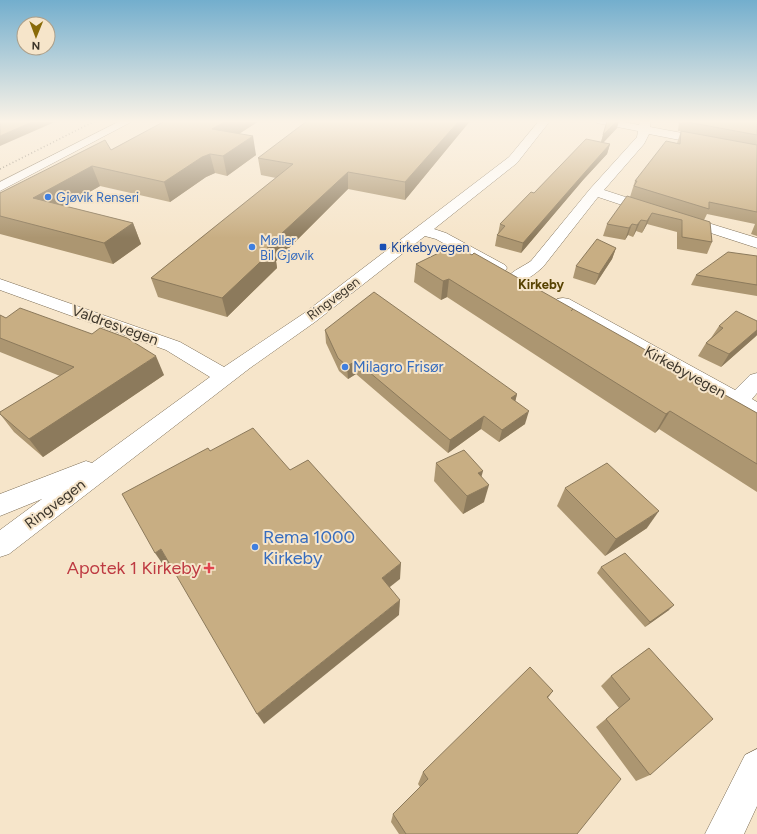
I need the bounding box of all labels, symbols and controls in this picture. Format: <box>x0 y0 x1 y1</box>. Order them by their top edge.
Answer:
north arrow <box>16 16 56 56</box>
text: N <box>31 39 40 52</box>
place label: Gjøvik Renseri <box>56 190 139 205</box>
marker: Gjøvik Renseri <box>43 192 53 202</box>
place label: Møller Bil Gjøvik <box>260 233 315 263</box>
place label: Kirkebyvegen <box>391 240 470 255</box>
marker: Møller Bil Gjøvik <box>247 242 257 252</box>
marker: Kirkebyvegen <box>378 242 388 252</box>
street label: Ringvegen <box>304 274 362 323</box>
district label: Kirkeby <box>518 277 564 292</box>
street label: Valdresvegen <box>69 301 161 349</box>
street label: Kirkebyvegen <box>641 342 729 402</box>
place label: Milagro Frisør <box>353 358 444 376</box>
marker: Milagro Frisør <box>340 362 350 372</box>
street label: Ringvegen <box>21 475 89 533</box>
place label: Rema 1000 Kirkeby <box>263 526 355 569</box>
marker: Rema 1000 Kirkeby <box>250 542 260 552</box>
place label: Apotek 1 Kirkeby <box>67 557 202 579</box>
marker: Apotek 1 Kirkeby <box>204 563 214 573</box>

